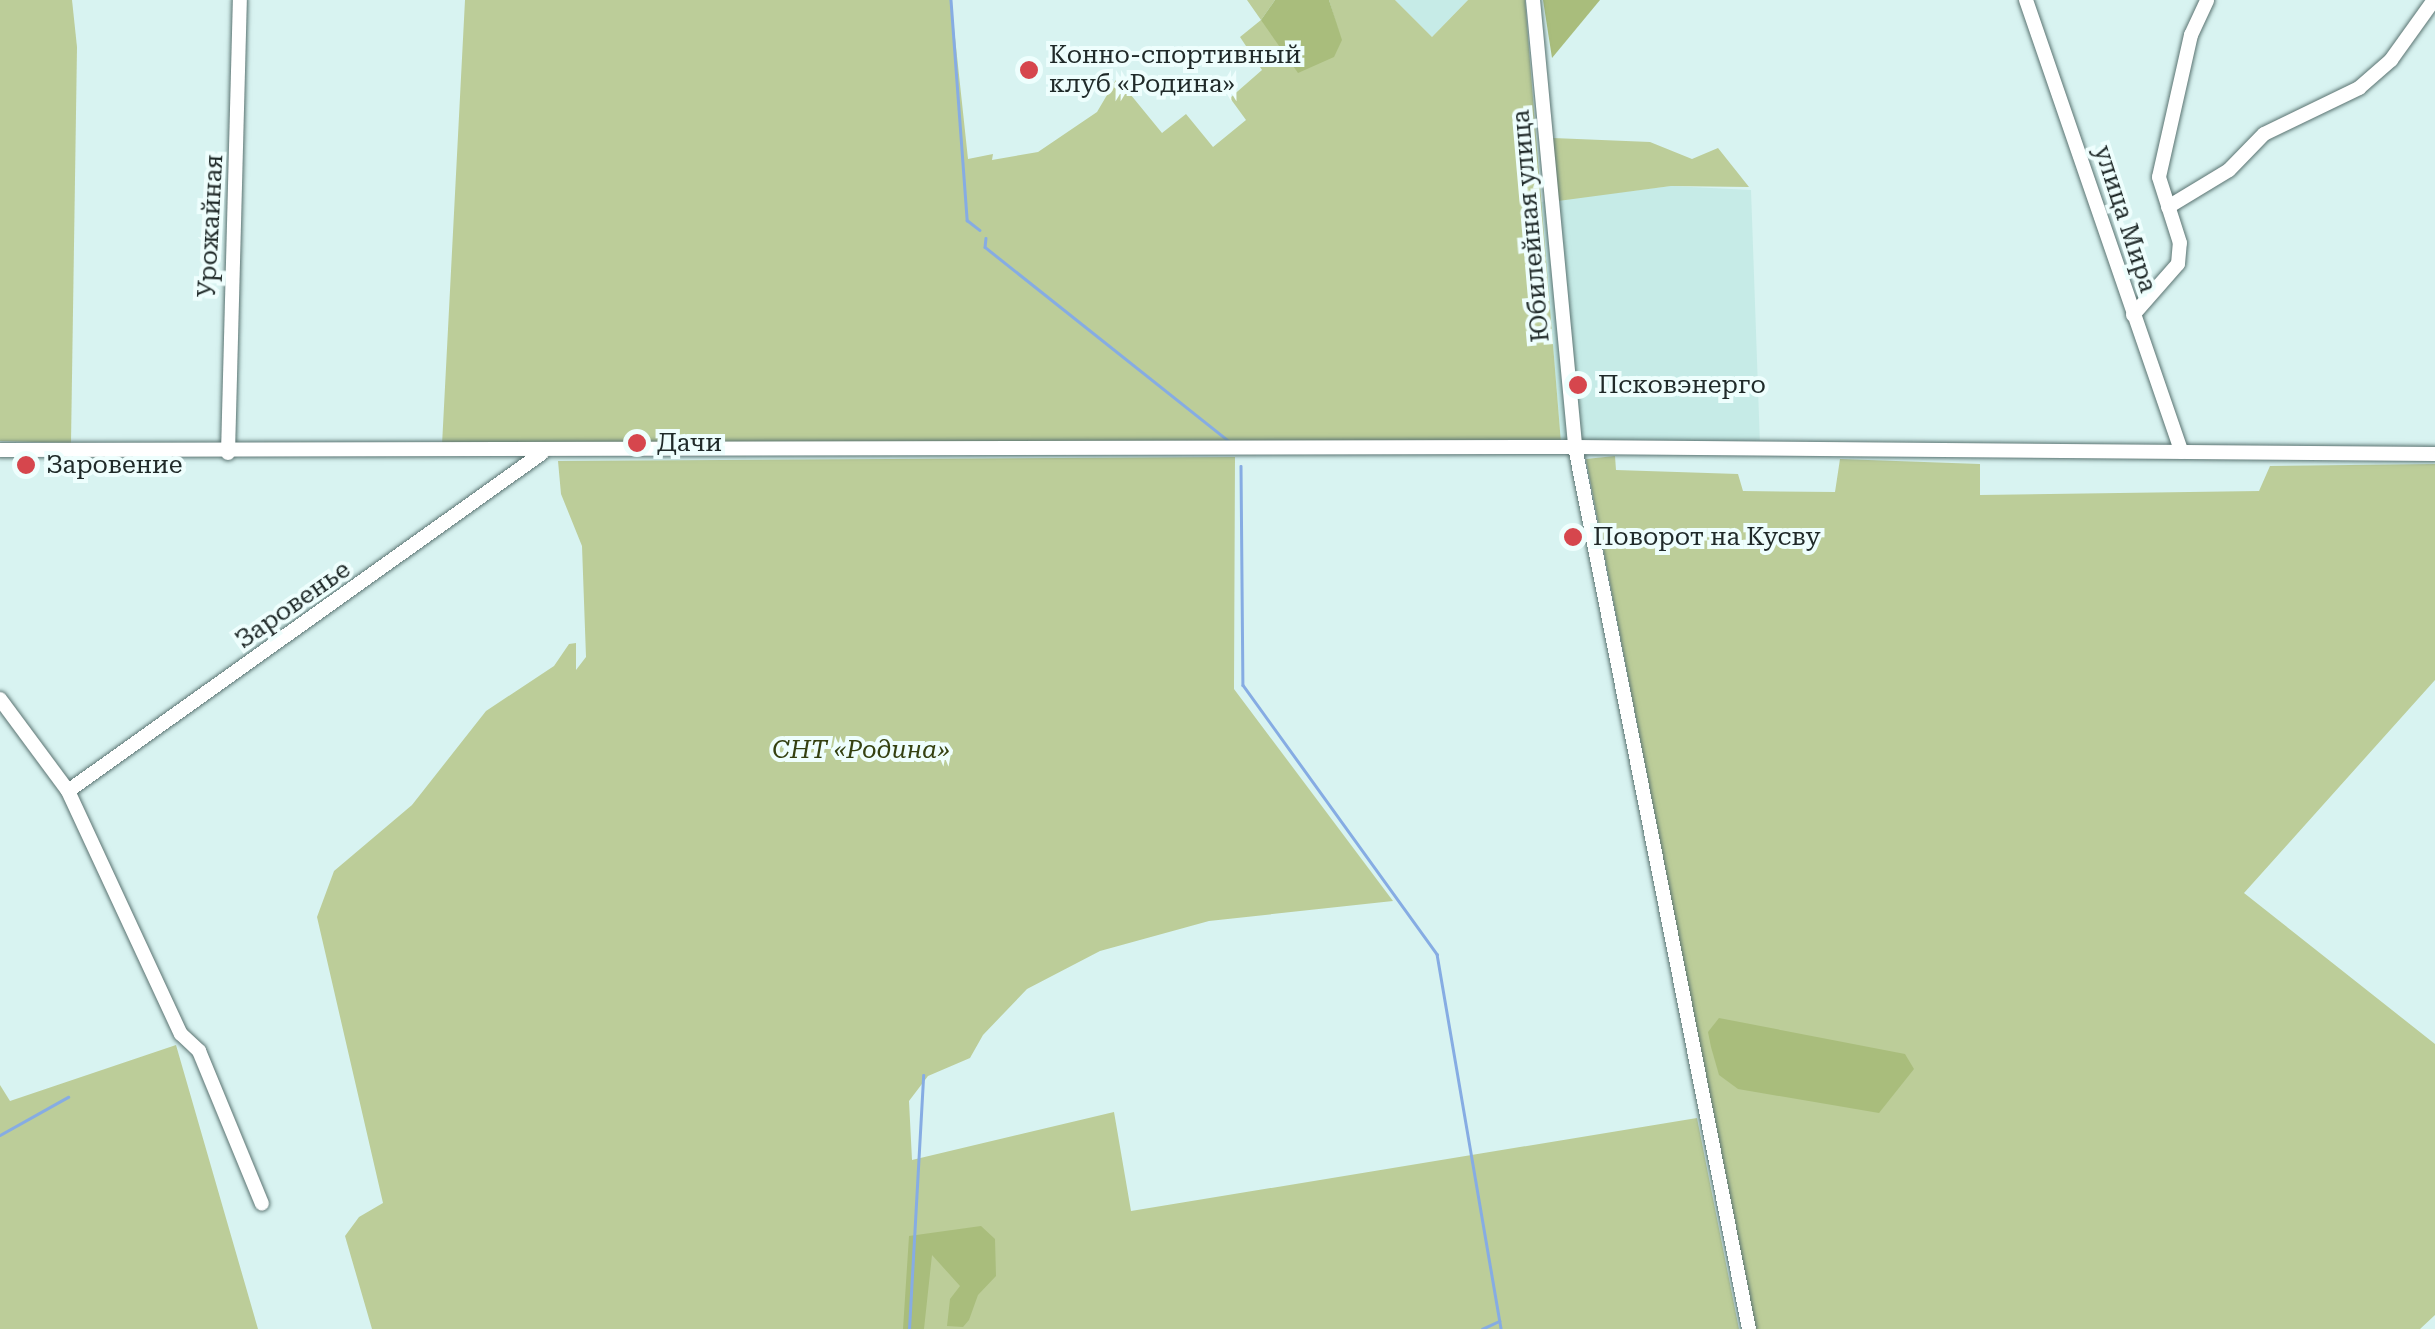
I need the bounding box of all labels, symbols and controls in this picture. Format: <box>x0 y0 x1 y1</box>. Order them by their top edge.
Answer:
place label: Конно-спортивный клуб «Родина» <box>1049 41 1301 100</box>
marker: Конно-спортивный клуб «Родина» <box>1018 59 1040 81</box>
street label: Юбилейная улица <box>1506 109 1556 343</box>
street label: улица Мира <box>2087 142 2163 296</box>
street label: Урожайная <box>192 154 230 298</box>
place label: Псковэнерго <box>1598 370 1766 400</box>
marker: Псковэнерго <box>1567 374 1589 396</box>
place label: Дачи <box>657 428 722 458</box>
marker: Дачи <box>626 432 648 454</box>
place label: Заровение <box>46 450 183 480</box>
marker: Заровение <box>15 454 37 476</box>
place label: Поворот на Кусву <box>1593 522 1820 552</box>
marker: Поворот на Кусву <box>1562 526 1584 548</box>
street label: Заровенье <box>230 554 356 656</box>
park label: СНТ «Родина» <box>772 735 950 765</box>

